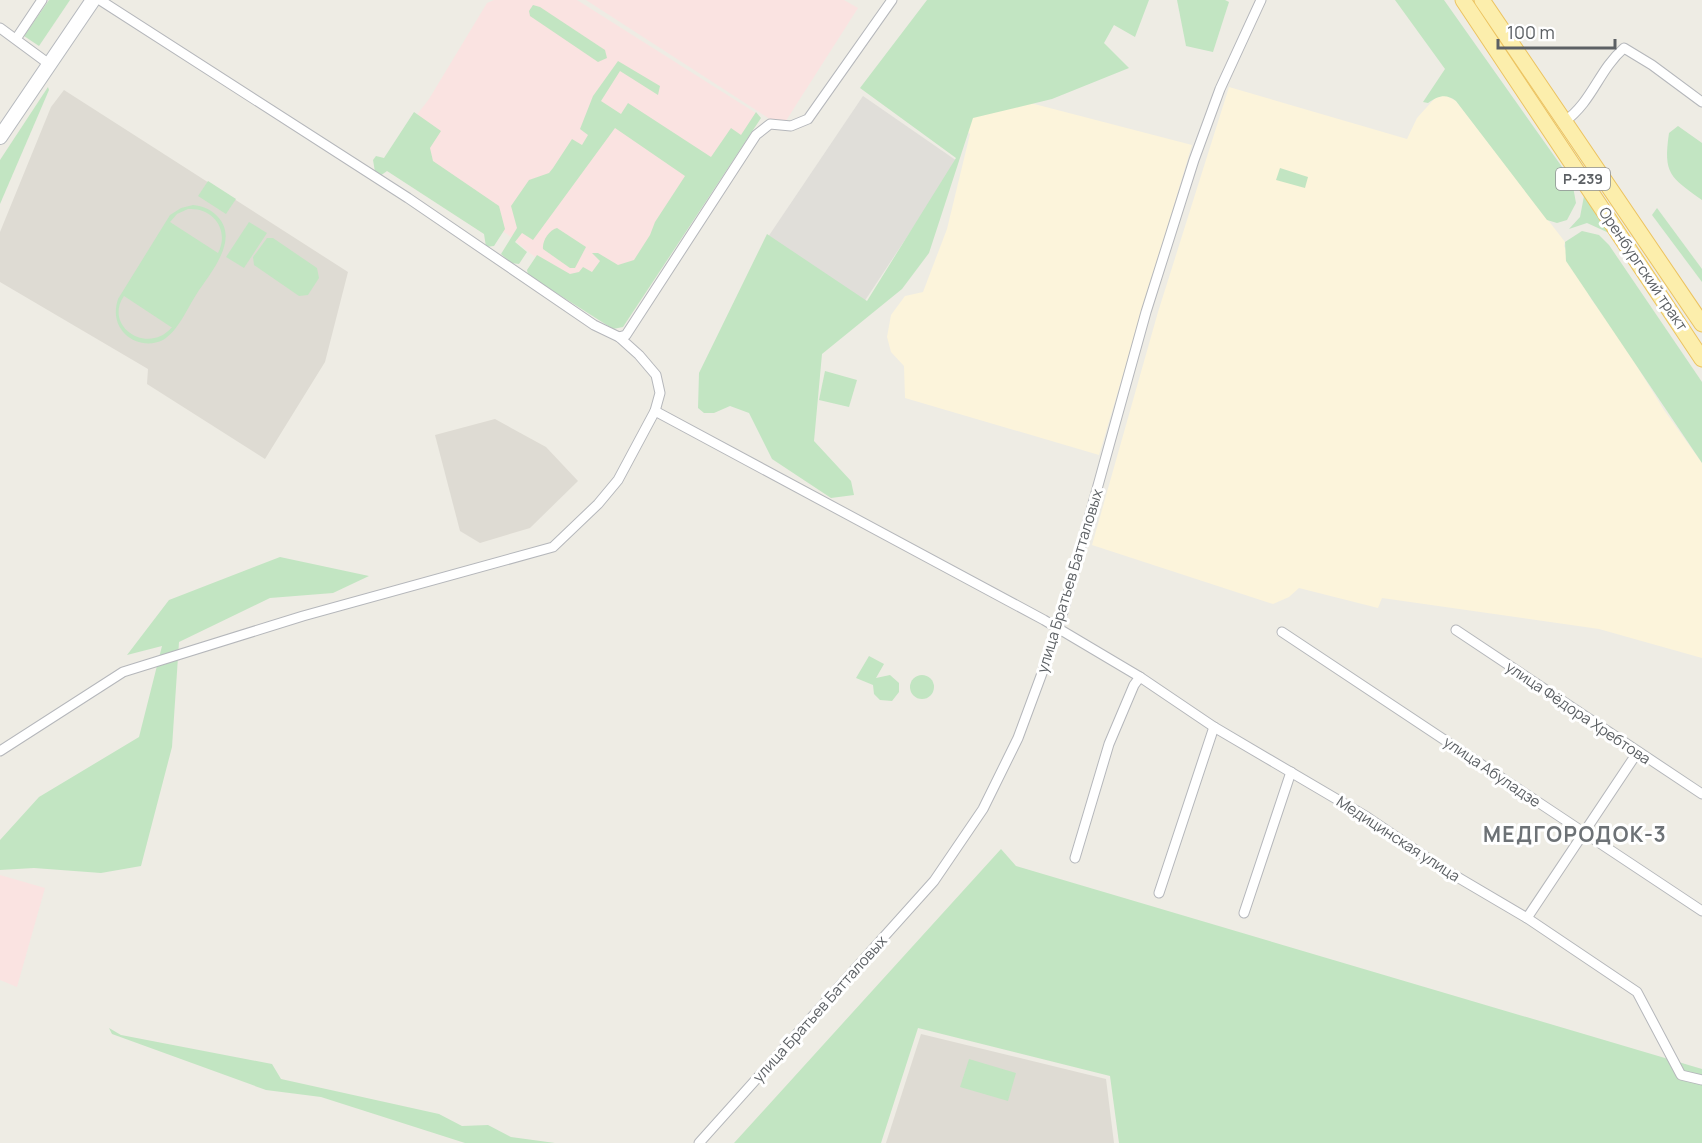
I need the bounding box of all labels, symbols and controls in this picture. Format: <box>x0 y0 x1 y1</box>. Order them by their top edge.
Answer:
scale bar <box>1498 12 1615 50</box>
text: 100 m <box>1507 20 1555 44</box>
road number: Р-239 <box>1556 168 1610 190</box>
street label: Оренбургский тракт <box>1594 203 1693 335</box>
street label: улица Братьев Батталовых <box>1032 486 1108 675</box>
street label: улица Фёдора Хребтова <box>1502 656 1655 769</box>
street label: улица Абуладзе <box>1439 731 1545 812</box>
street label: Медицинская улица <box>1332 791 1464 886</box>
district label: МЕДГОРОДОК-3 <box>1483 820 1667 848</box>
street label: улица Братьев Батталовых <box>748 931 891 1087</box>

